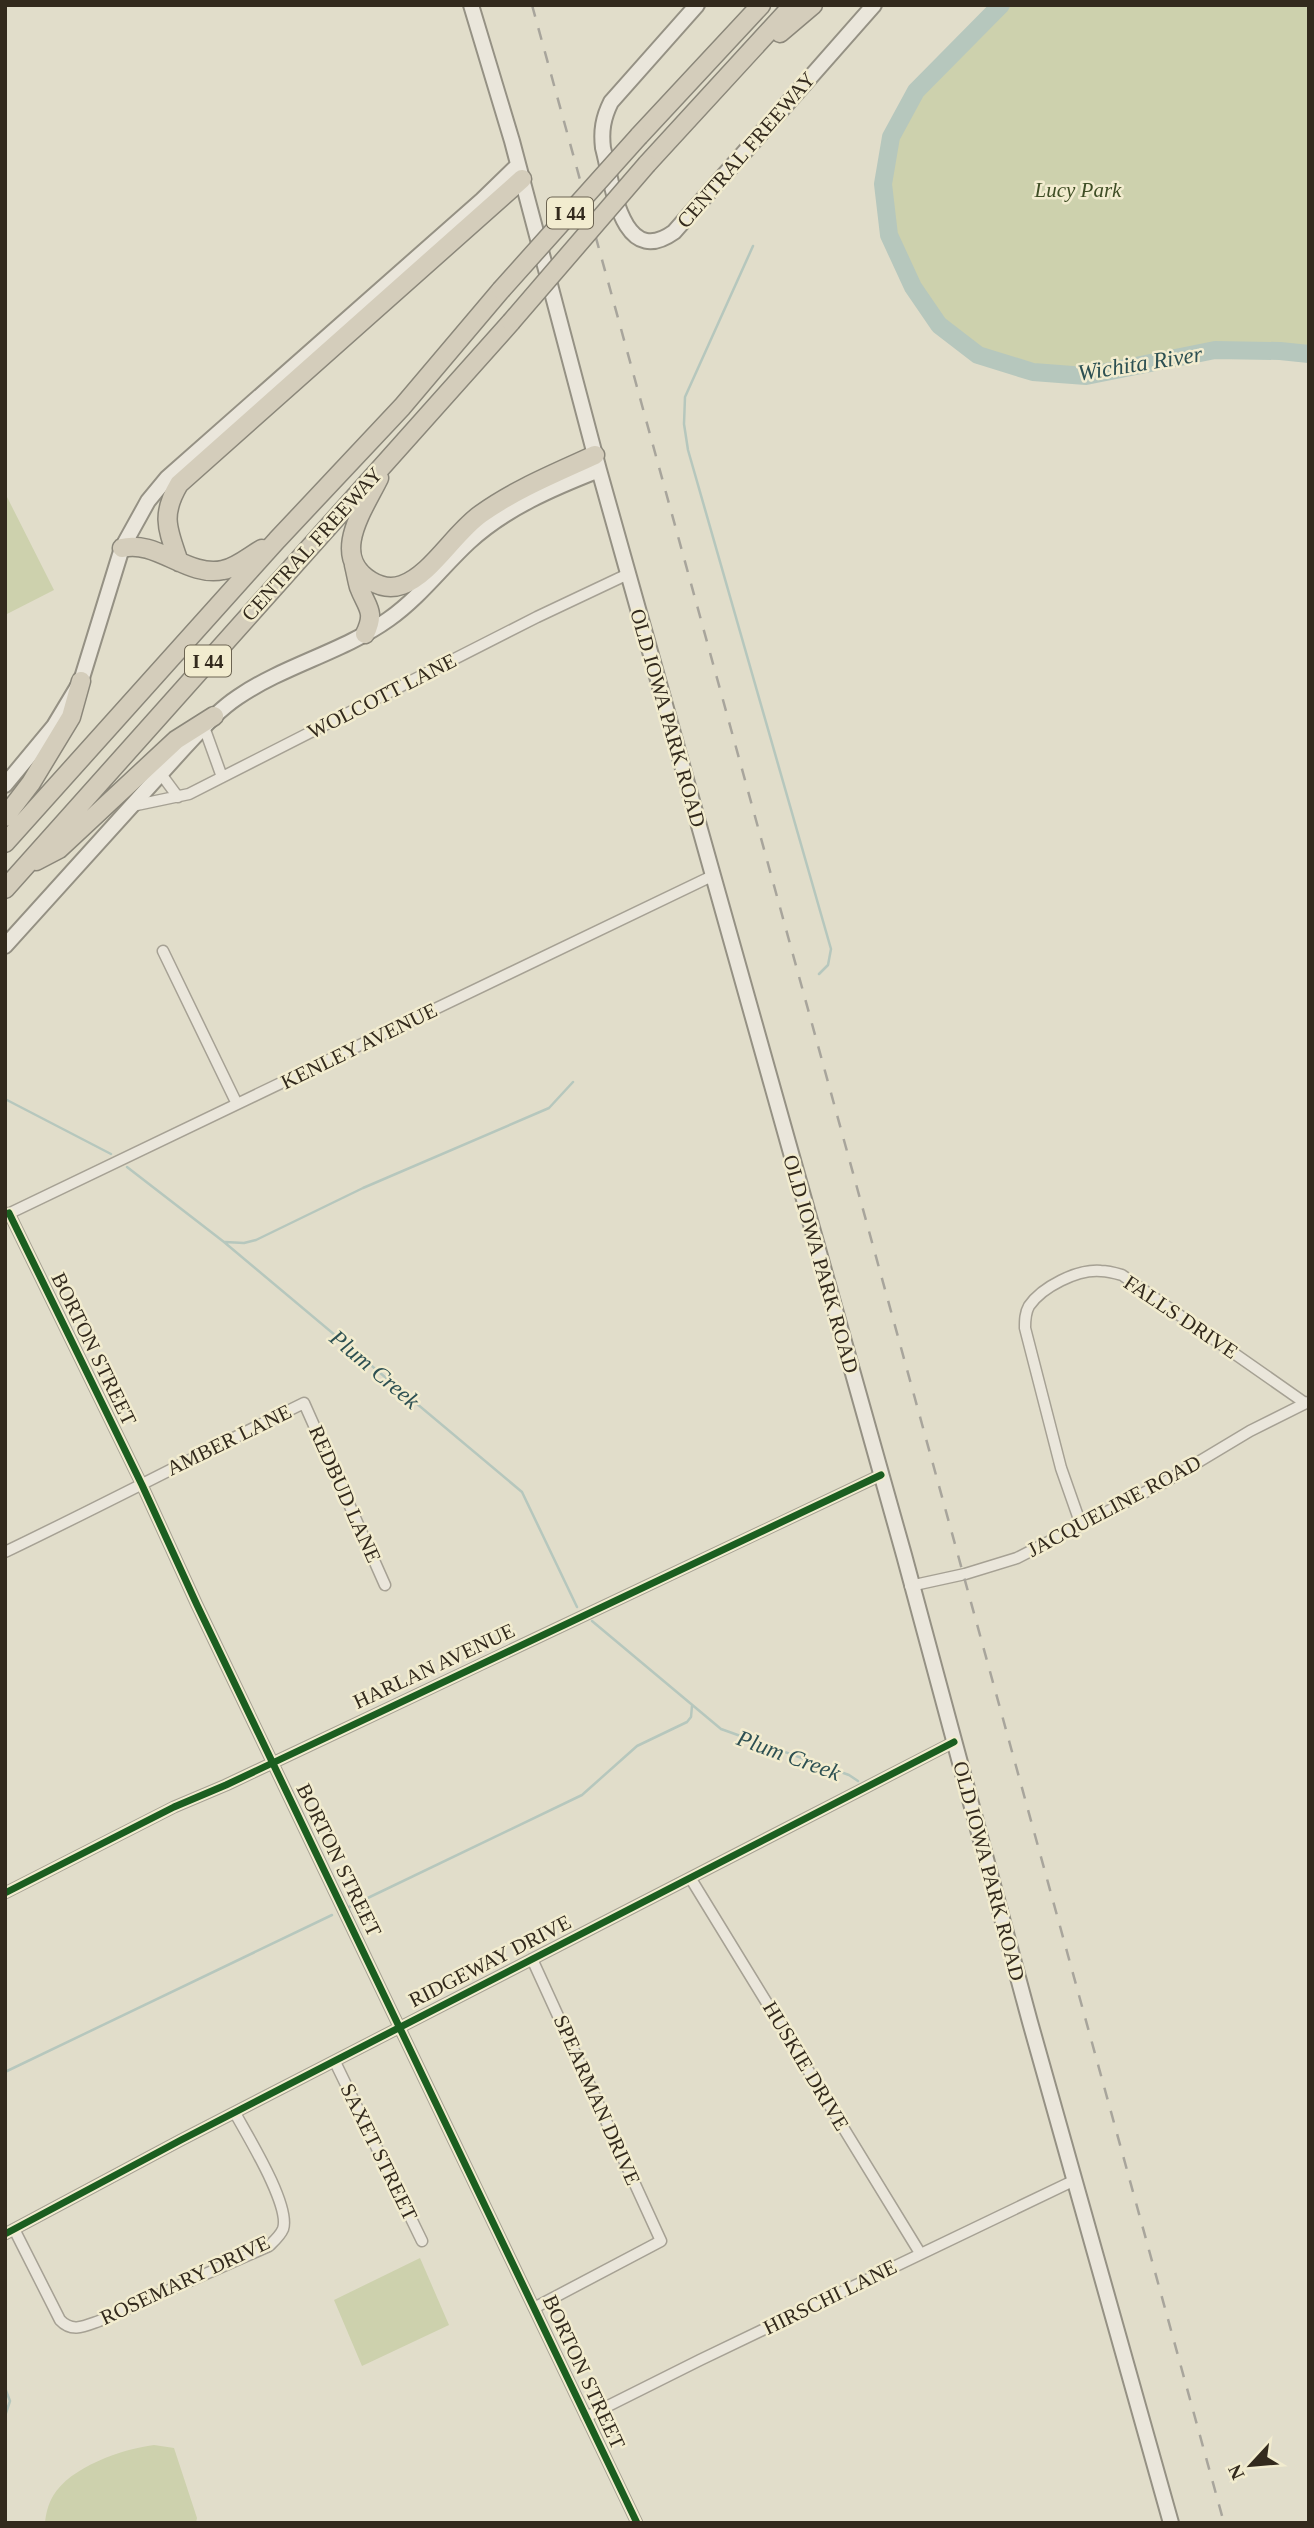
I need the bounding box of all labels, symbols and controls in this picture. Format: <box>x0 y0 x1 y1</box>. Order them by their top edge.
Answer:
street label: CENTRAL FREEWAY <box>672 67 820 233</box>
park label: Lucy Park <box>1034 178 1122 202</box>
road number: I 44 <box>547 197 593 228</box>
water label: Wichita River <box>1076 341 1205 386</box>
street label: CENTRAL FREEWAY <box>237 462 387 626</box>
street label: OLD IOWA PARK ROAD <box>625 606 711 830</box>
road number: I 44 <box>185 646 231 676</box>
street label: WOLCOTT LANE <box>304 648 460 744</box>
street label: KENLEY AVENUE <box>277 998 441 1094</box>
street label: OLD IOWA PARK ROAD <box>778 1152 864 1376</box>
street label: BORTON STREET <box>47 1269 141 1429</box>
street label: FALLS DRIVE <box>1120 1270 1242 1364</box>
water label: Plum Creek <box>324 1324 425 1414</box>
street label: AMBER LANE <box>163 1399 295 1481</box>
street label: REDBUD LANE <box>304 1422 386 1566</box>
street label: JACQUELINE ROAD <box>1023 1450 1205 1562</box>
street label: HARLAN AVENUE <box>350 1618 518 1714</box>
water label: Plum Creek <box>733 1725 845 1786</box>
street label: OLD IOWA PARK ROAD <box>948 1759 1030 1983</box>
street label: BORTON STREET <box>292 1780 386 1940</box>
street label: RIDGEWAY DRIVE <box>405 1910 575 2012</box>
street label: HUSKIE DRIVE <box>758 1997 854 2135</box>
street label: SPEARMAN DRIVE <box>549 2011 645 2189</box>
street label: SAXET STREET <box>335 2080 423 2225</box>
street label: ROSEMARY DRIVE <box>96 2230 274 2330</box>
street label: HIRSCHI LANE <box>759 2254 901 2340</box>
street label: BORTON STREET <box>538 2291 630 2453</box>
north arrow <box>1216 2430 1286 2500</box>
text: N <box>1224 2461 1249 2483</box>

